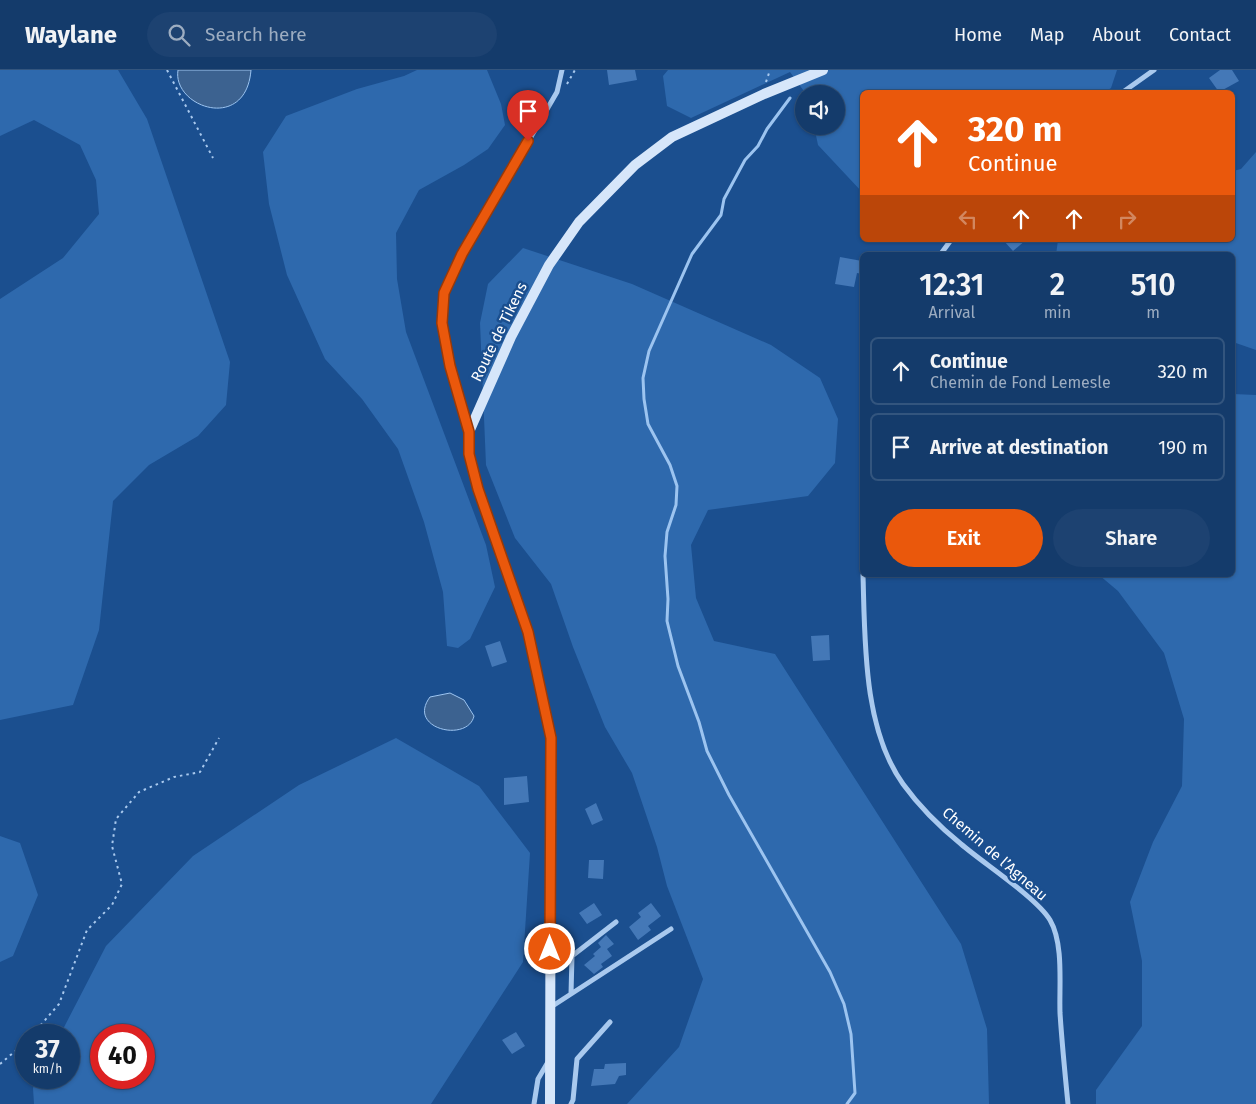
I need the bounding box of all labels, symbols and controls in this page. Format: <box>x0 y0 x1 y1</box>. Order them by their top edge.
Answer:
search box <box>147 12 497 57</box>
text: Waylane <box>25 21 117 49</box>
icon: search <box>165 21 193 49</box>
text: Search here <box>205 23 307 46</box>
text: Home <box>954 24 1002 46</box>
text: Map <box>1030 24 1064 46</box>
text: About <box>1092 24 1141 46</box>
text: Contact <box>1169 24 1231 46</box>
map controls <box>795 85 845 135</box>
button: sound <box>795 85 845 135</box>
pin <box>507 90 549 141</box>
icon: arrive <box>514 97 542 125</box>
text: 320 m <box>968 108 1062 150</box>
icon: ahead <box>885 110 950 175</box>
text: Continue <box>968 150 1057 177</box>
icon: left <box>954 205 982 233</box>
icon: ahead <box>1007 205 1035 233</box>
icon: ahead <box>1060 205 1088 233</box>
icon: right <box>1113 205 1141 233</box>
text: 12:31 <box>919 267 984 303</box>
text: 2 <box>1050 267 1065 303</box>
text: 510 <box>1131 267 1176 303</box>
street label: Route de Tikens <box>467 279 531 385</box>
text: Arrival <box>928 303 975 322</box>
text: min <box>1044 303 1071 322</box>
text: m <box>1146 303 1160 322</box>
text: Continue <box>930 350 1008 373</box>
icon: ahead <box>887 357 915 385</box>
text: 320 m <box>1157 360 1208 383</box>
text: Chemin de Fond Lemesle <box>930 373 1111 392</box>
icon: arrive <box>887 433 915 461</box>
text: Arrive at destination <box>930 436 1109 459</box>
text: 190 m <box>1158 436 1208 459</box>
button: Exit <box>885 509 1043 567</box>
button: Share <box>1053 509 1210 567</box>
street label: Chemin de l’Agneau <box>939 803 1051 905</box>
position arrow <box>523 922 575 974</box>
speed limit sign: 40 <box>90 1024 155 1089</box>
text: 37 <box>35 1035 60 1065</box>
text: km/h <box>33 1062 62 1076</box>

